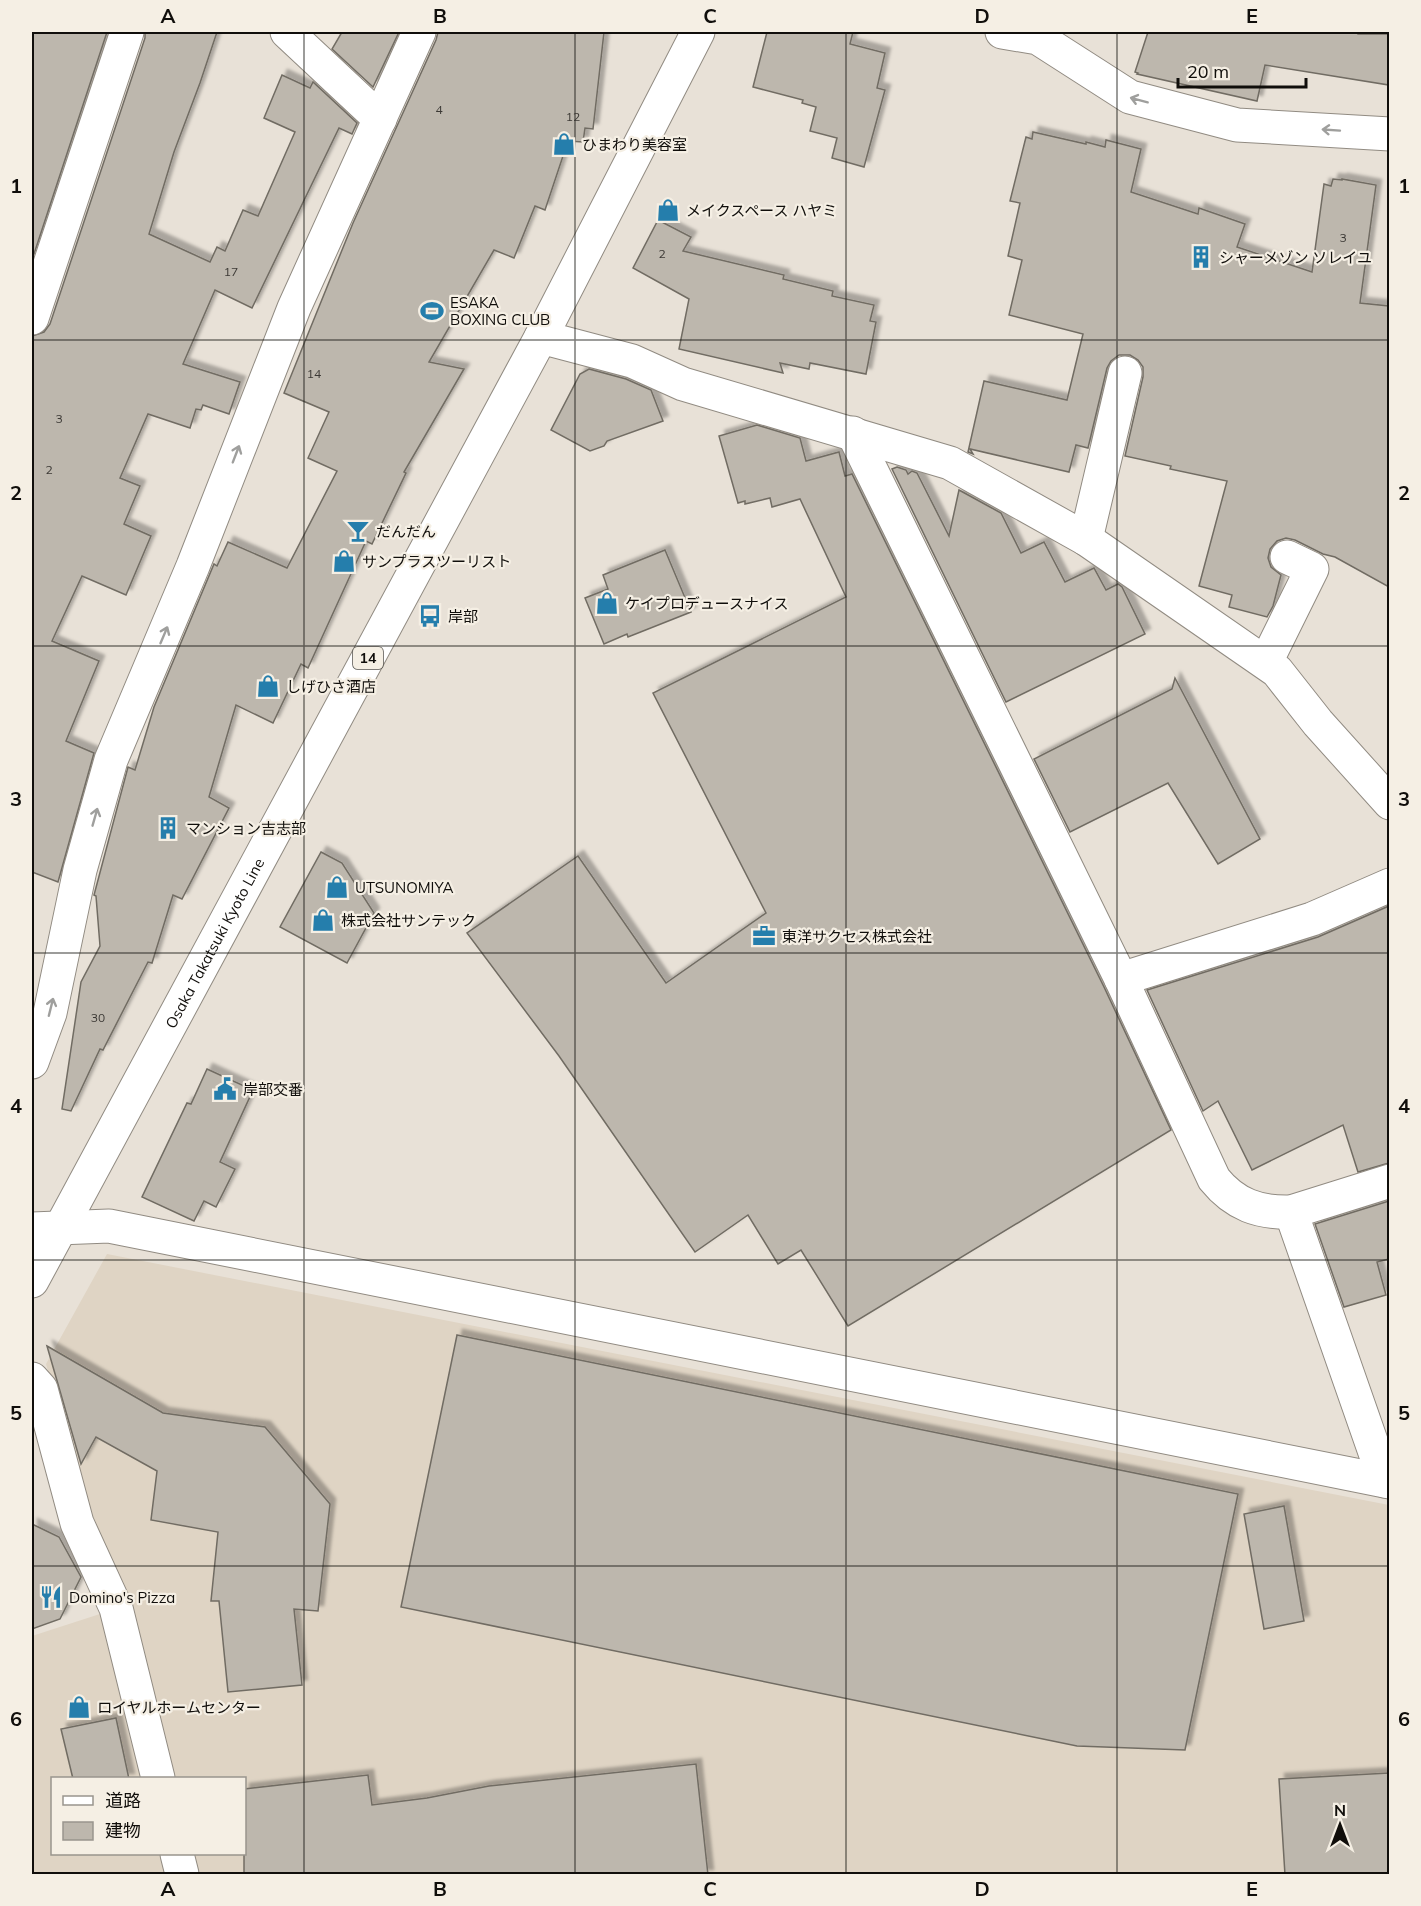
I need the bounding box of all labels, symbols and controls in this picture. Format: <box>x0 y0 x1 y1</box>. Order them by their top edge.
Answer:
text: A <box>161 3 176 28</box>
text: B <box>433 3 447 28</box>
text: C <box>703 3 717 28</box>
text: D <box>974 3 990 28</box>
text: E <box>1246 3 1258 28</box>
scale bar <box>1178 51 1306 89</box>
text: 20 m <box>1187 60 1229 83</box>
one-way arrow <box>1130 93 1149 105</box>
house number: 4 <box>435 102 443 117</box>
house number: 12 <box>566 109 580 124</box>
one-way arrow <box>1322 125 1342 136</box>
shop icon: ひまわり美容室 <box>551 131 577 157</box>
place label: ひまわり美容室 <box>582 135 687 154</box>
text: 1 <box>10 173 22 198</box>
text: 1 <box>1398 173 1410 198</box>
shop icon: メイクスペース ハヤミ <box>655 197 681 223</box>
place label: メイクスペース ハヤミ <box>686 201 837 220</box>
house number: 3 <box>1339 230 1347 245</box>
building icon: シャーメゾン ソレイユ <box>1188 244 1214 270</box>
house number: 2 <box>658 246 666 261</box>
place label: シャーメゾン ソレイユ <box>1219 248 1372 267</box>
house number: 17 <box>224 264 238 279</box>
place label: ESAKA BOXING CLUB <box>450 293 550 329</box>
sports icon: ESAKA BOXING CLUB <box>419 298 445 324</box>
house number: 14 <box>307 366 321 381</box>
house number: 3 <box>55 411 63 426</box>
one-way arrow <box>232 446 243 464</box>
house number: 2 <box>45 462 53 477</box>
text: 2 <box>10 480 22 505</box>
text: 2 <box>1398 480 1410 505</box>
bar icon: だんだん <box>345 518 371 544</box>
place label: だんだん <box>376 522 436 541</box>
shop icon: サンプラスツーリスト <box>331 548 357 574</box>
place label: サンプラスツーリスト <box>362 552 511 571</box>
shop icon: ケイプロデュースナイス <box>594 590 620 616</box>
place label: ケイプロデュースナイス <box>625 594 789 613</box>
bus stop icon: 岸部 <box>417 603 443 629</box>
place label: 岸部 <box>448 607 478 626</box>
one-way arrow <box>159 627 170 645</box>
road number: 14 <box>353 647 383 669</box>
shop icon: しげひさ酒店 <box>255 673 281 699</box>
place label: しげひさ酒店 <box>286 677 376 696</box>
text: 3 <box>10 786 22 811</box>
text: 3 <box>1398 786 1410 811</box>
one-way arrow <box>90 808 101 827</box>
building icon: マンション吉志部 <box>155 815 181 841</box>
place label: マンション吉志部 <box>186 819 306 838</box>
street label: Osaka Takatsuki Kyoto Line <box>161 855 268 1031</box>
shop icon: UTSUNOMIYA <box>324 874 350 900</box>
place label: UTSUNOMIYA <box>355 878 454 897</box>
shop icon: 株式会社サンテック <box>310 907 336 933</box>
place label: 株式会社サンテック <box>341 911 476 930</box>
office icon: 東洋サクセス株式会社 <box>751 923 777 949</box>
place label: 東洋サクセス株式会社 <box>782 927 932 946</box>
one-way arrow <box>45 998 57 1017</box>
house number: 30 <box>91 1010 105 1025</box>
public building icon: 岸部交番 <box>212 1076 238 1102</box>
place label: 岸部交番 <box>243 1080 303 1099</box>
text: 4 <box>10 1093 22 1118</box>
text: 4 <box>1398 1093 1410 1118</box>
text: 5 <box>10 1400 22 1425</box>
text: 5 <box>1398 1400 1410 1425</box>
restaurant icon: Domino's Pizza <box>38 1584 64 1610</box>
place label: Domino's Pizza <box>69 1588 175 1607</box>
shop icon: ロイヤルホームセンター <box>66 1694 92 1720</box>
place label: ロイヤルホームセンター <box>97 1698 261 1717</box>
text: 6 <box>10 1706 22 1731</box>
text: 6 <box>1398 1706 1410 1731</box>
legend <box>51 1777 246 1855</box>
text: 道路 <box>105 1789 141 1812</box>
north arrow <box>1310 1795 1370 1855</box>
text: N <box>1334 1800 1346 1820</box>
text: 建物 <box>105 1819 141 1842</box>
text: A <box>161 1876 176 1901</box>
text: B <box>433 1876 447 1901</box>
text: C <box>703 1876 717 1901</box>
text: D <box>974 1876 990 1901</box>
text: E <box>1246 1876 1258 1901</box>

